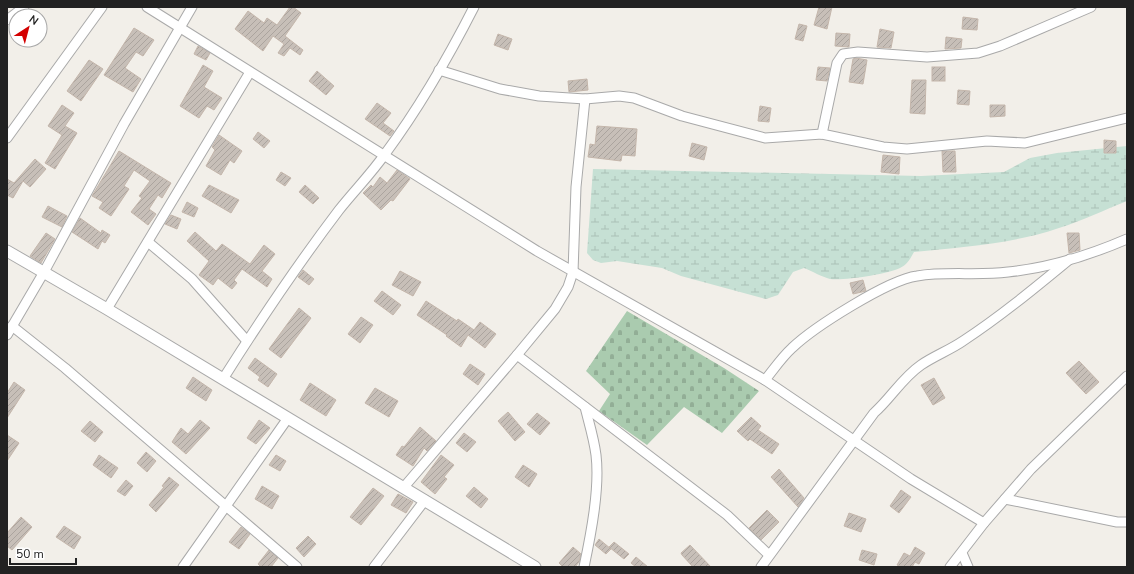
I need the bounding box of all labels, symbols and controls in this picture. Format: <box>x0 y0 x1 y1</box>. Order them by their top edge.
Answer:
north arrow <box>8 8 48 48</box>
text: N <box>26 12 41 29</box>
scale bar <box>10 540 76 566</box>
text: 50 m <box>16 546 44 562</box>

